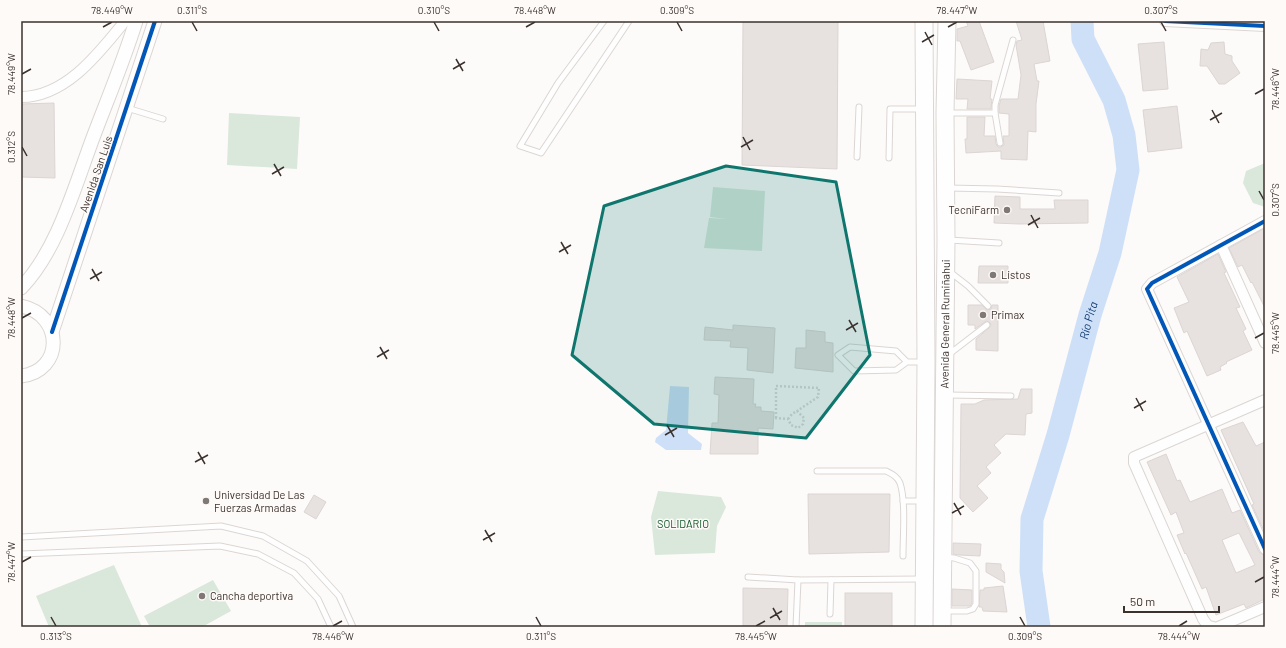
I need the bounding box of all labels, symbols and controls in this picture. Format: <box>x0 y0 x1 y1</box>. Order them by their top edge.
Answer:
text: 78.449°W <box>91 4 133 16</box>
text: 0.311°S <box>177 4 207 16</box>
text: 0.310°S <box>418 4 450 16</box>
text: 78.448°W <box>514 4 556 16</box>
text: 0.309°S <box>660 4 694 16</box>
text: 78.447°W <box>937 4 978 16</box>
text: 0.307°S <box>1144 4 1178 16</box>
text: 78.449°W <box>5 53 17 95</box>
text: 78.446°W <box>1269 68 1281 110</box>
text: 0.312°S <box>5 131 17 163</box>
street label: Avenida San Luis <box>76 134 115 214</box>
text: 0.307°S <box>1269 183 1281 217</box>
place label: TecniFarm <box>949 203 999 216</box>
marker: TecniFarm <box>1002 205 1012 215</box>
street label: Avenida General Rumiñahui <box>937 259 952 389</box>
place label: Listos <box>1001 268 1030 281</box>
marker: Listos <box>988 270 998 280</box>
text: 78.448°W <box>5 297 17 339</box>
water label: Río Pita <box>1076 300 1100 341</box>
place label: Primax <box>991 308 1024 321</box>
marker: Primax <box>978 310 988 320</box>
text: 78.445°W <box>1269 312 1281 354</box>
place label: Universidad De Las Fuerzas Armadas <box>214 488 305 514</box>
marker: Universidad De Las Fuerzas Armadas <box>201 496 211 506</box>
park label: SOLIDARIO <box>657 517 709 530</box>
text: 78.447°W <box>5 541 17 582</box>
text: 78.444°W <box>1269 556 1281 598</box>
scale bar <box>1124 588 1219 614</box>
place label: Cancha deportiva <box>210 589 293 602</box>
marker: Cancha deportiva <box>197 591 207 601</box>
text: 50 m <box>1130 594 1155 608</box>
text: 0.313°S <box>40 630 72 642</box>
text: 78.446°W <box>312 630 354 642</box>
text: 0.311°S <box>526 630 556 642</box>
text: 78.445°W <box>735 630 777 642</box>
text: 0.309°S <box>1008 630 1042 642</box>
text: 78.444°W <box>1158 630 1200 642</box>

